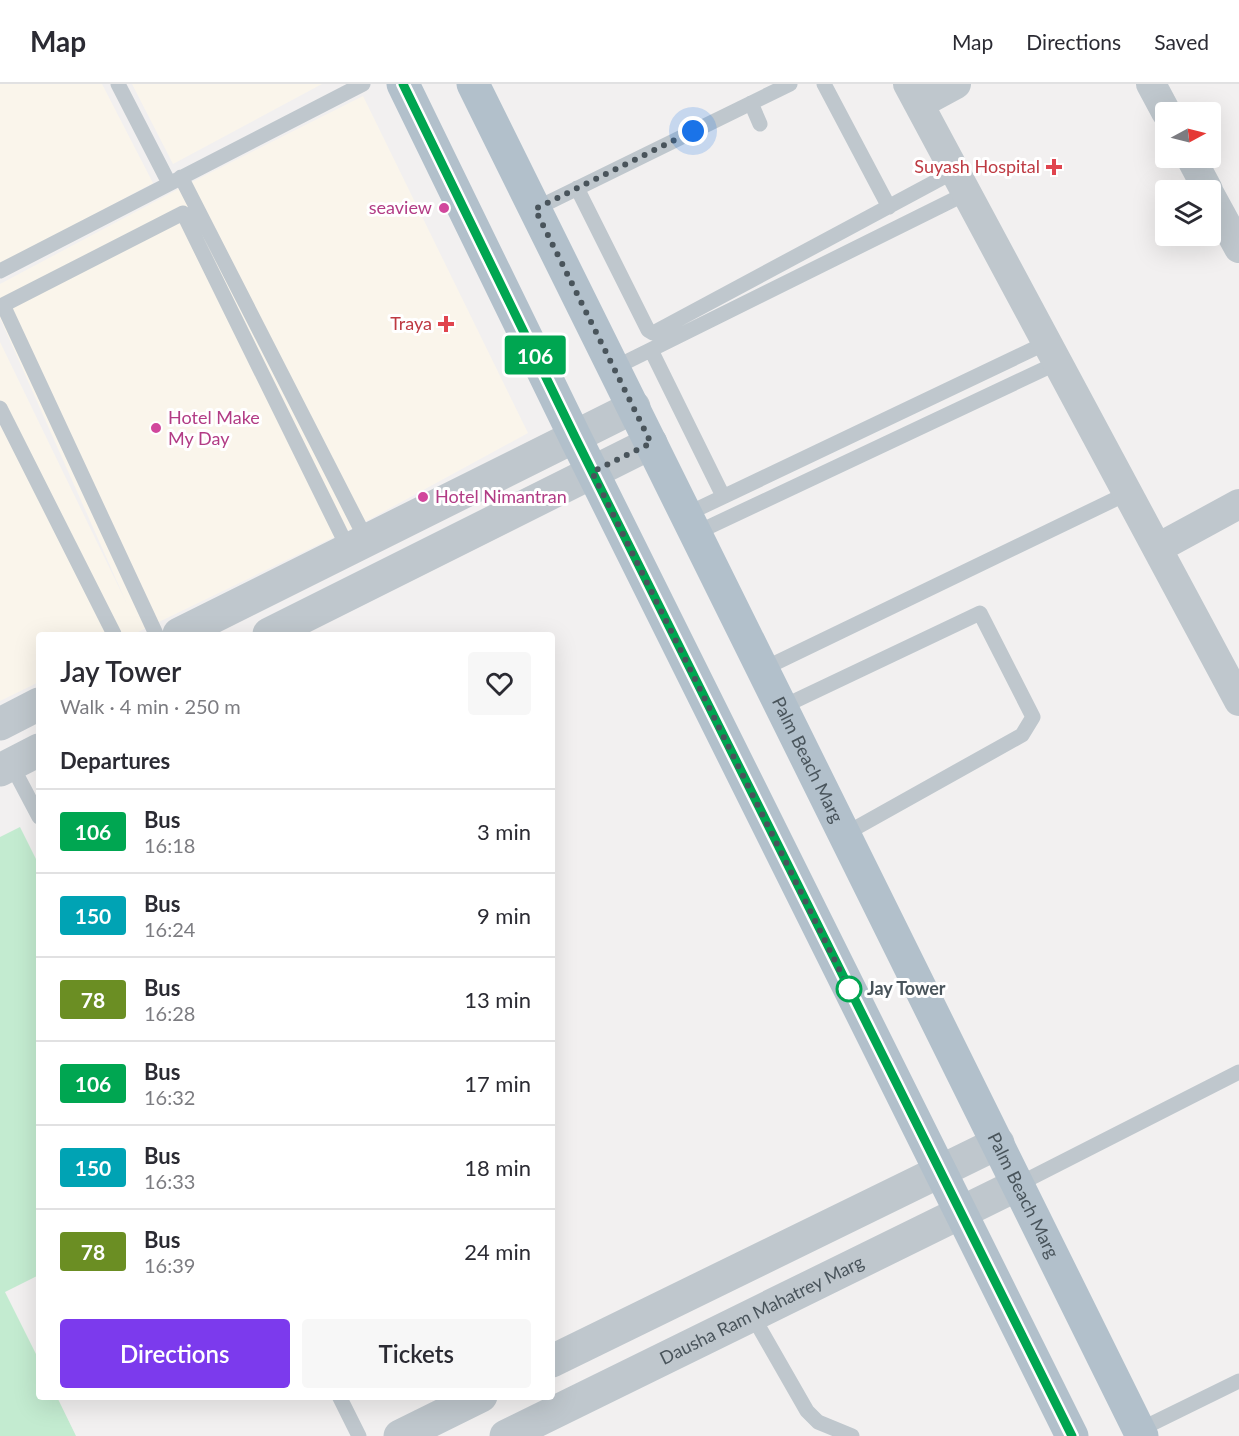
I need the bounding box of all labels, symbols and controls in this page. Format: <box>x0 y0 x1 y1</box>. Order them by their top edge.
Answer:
text: Map <box>30 24 86 58</box>
text: Map <box>952 29 993 54</box>
text: Directions <box>1026 29 1121 54</box>
text: Saved <box>1154 29 1209 54</box>
north arrow <box>1155 102 1221 168</box>
map controls <box>1155 102 1221 246</box>
your location <box>678 116 708 146</box>
place label: Suyash Hospital <box>914 155 1040 177</box>
marker: Suyash Hospital <box>1045 158 1063 176</box>
button: layers <box>1155 180 1221 246</box>
place label: seaview <box>369 196 432 218</box>
marker: seaview <box>437 201 451 215</box>
place label: Traya <box>390 312 432 334</box>
marker: Traya <box>437 315 455 333</box>
line badge: 106 <box>500 336 570 374</box>
text: 106 <box>517 343 553 368</box>
place label: Hotel Make My Day <box>168 406 260 449</box>
marker: Hotel Make My Day <box>149 421 163 435</box>
place label: Hotel Nimantran <box>435 485 567 507</box>
marker: Hotel Nimantran <box>416 490 430 504</box>
button: heart <box>468 652 531 715</box>
text: Jay Tower <box>60 654 181 688</box>
street label: Palm Beach Marg <box>768 693 849 826</box>
text: Walk · 4 min · 250 m <box>60 694 241 718</box>
text: Departures <box>60 747 170 774</box>
text: Bus <box>144 806 180 833</box>
text: 3 min <box>477 818 531 845</box>
text: 106 <box>75 819 111 844</box>
text: 16:18 <box>144 833 195 857</box>
text: Bus <box>144 890 180 917</box>
text: 9 min <box>477 902 531 929</box>
text: 150 <box>75 903 111 928</box>
text: 16:24 <box>144 917 195 941</box>
text: Bus <box>144 974 180 1001</box>
marker: Jay Tower <box>836 976 862 1002</box>
place label: Jay Tower <box>867 977 946 999</box>
text: 13 min <box>464 986 531 1013</box>
text: 78 <box>81 987 105 1012</box>
text: 16:28 <box>144 1001 195 1025</box>
text: Bus <box>144 1058 180 1085</box>
text: 17 min <box>464 1070 531 1097</box>
text: 106 <box>75 1071 111 1096</box>
text: 16:32 <box>144 1085 195 1109</box>
street label: Palm Beach Marg <box>983 1128 1064 1261</box>
text: Bus <box>144 1142 180 1169</box>
text: 18 min <box>464 1154 531 1181</box>
text: 150 <box>75 1155 111 1180</box>
text: 16:33 <box>144 1169 195 1193</box>
text: Bus <box>144 1226 180 1253</box>
text: 24 min <box>464 1238 531 1265</box>
text: 78 <box>81 1239 105 1264</box>
street label: Dausha Ram Mahatrey Marg <box>656 1250 867 1369</box>
text: 16:39 <box>144 1253 195 1277</box>
button: Directions <box>60 1319 290 1388</box>
button: Tickets <box>302 1319 531 1388</box>

